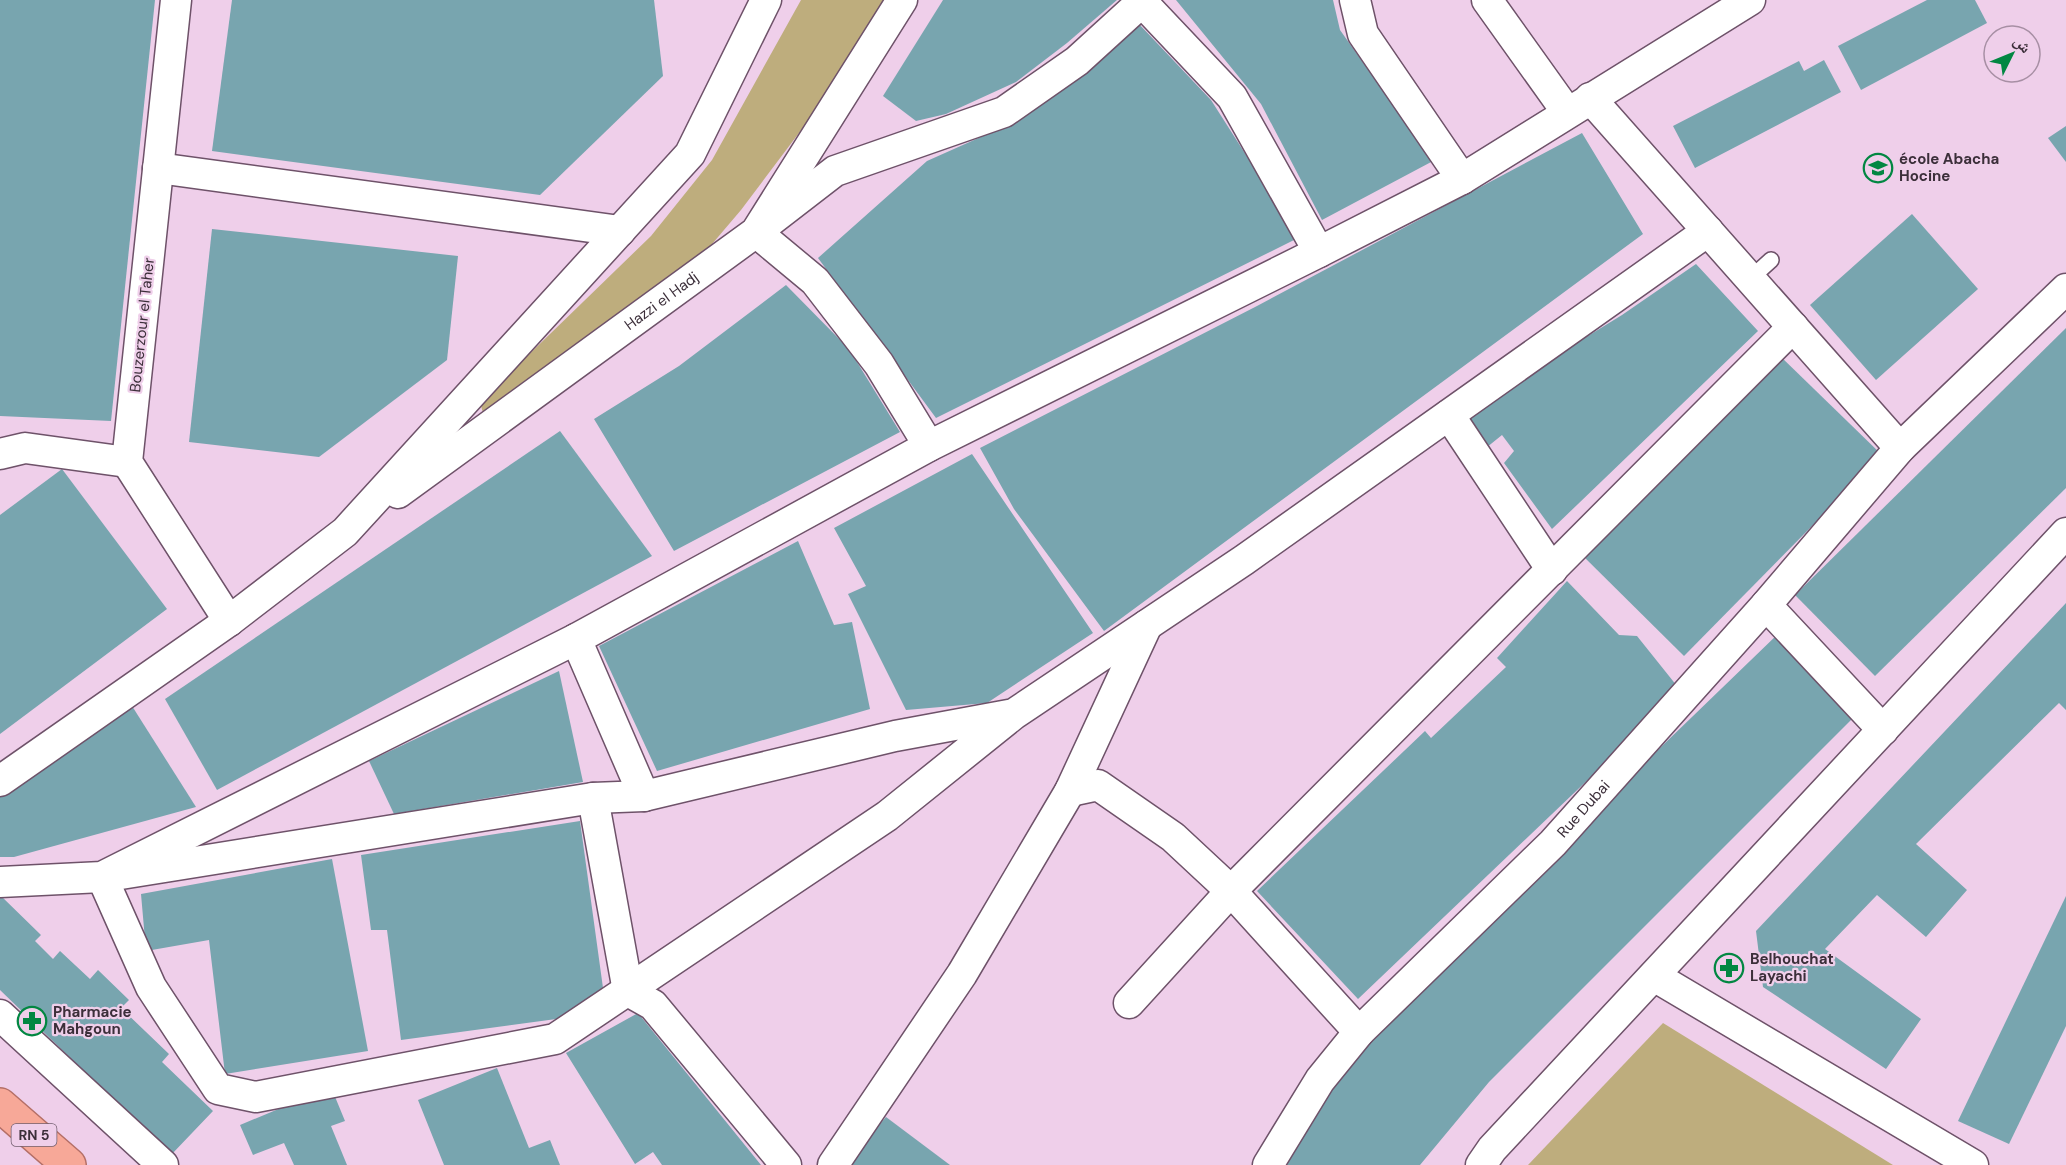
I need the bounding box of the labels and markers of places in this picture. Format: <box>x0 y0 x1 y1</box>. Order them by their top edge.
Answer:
place label: école Abacha Hocine <box>1899 149 1999 186</box>
school or university icon: école Abacha Hocine <box>1862 152 1894 184</box>
place label: Belhouchat Layachi <box>1750 949 1834 986</box>
pharmacy icon: Belhouchat Layachi <box>1713 952 1745 984</box>
place label: Pharmacie Mahgoun <box>53 1002 132 1039</box>
pharmacy icon: Pharmacie Mahgoun <box>16 1005 48 1037</box>

